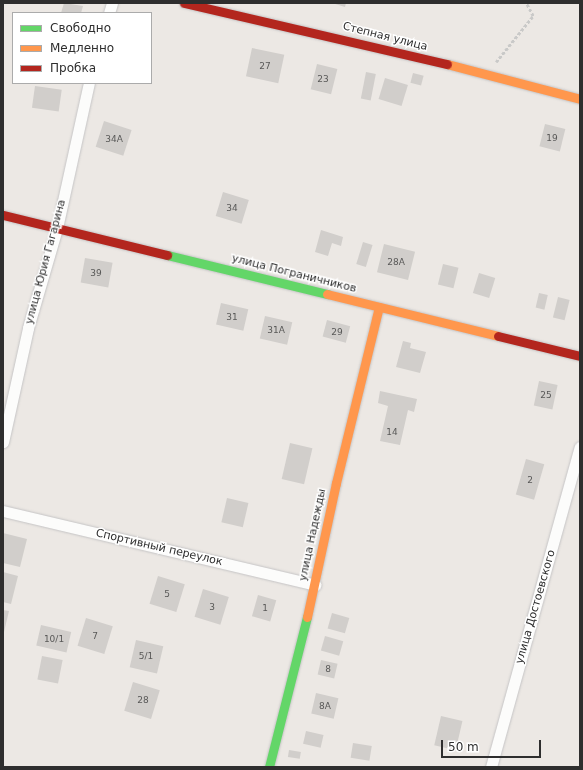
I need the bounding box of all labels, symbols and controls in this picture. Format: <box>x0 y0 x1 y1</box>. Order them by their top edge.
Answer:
legend <box>12 12 152 84</box>
street label: Степная улица <box>341 20 429 54</box>
text: Свободно <box>50 21 111 35</box>
text: Медленно <box>50 41 114 55</box>
text: Пробка <box>50 61 96 75</box>
house number: 27 <box>259 61 271 71</box>
house number: 23 <box>317 74 329 84</box>
house number: 19 <box>546 133 558 143</box>
house number: 34А <box>105 134 123 144</box>
street label: улица Юрия Гагарина <box>23 198 69 326</box>
house number: 34 <box>226 203 238 213</box>
street label: улица Пограничников <box>230 252 358 296</box>
house number: 28А <box>387 257 405 267</box>
house number: 39 <box>90 268 102 278</box>
house number: 31 <box>226 312 238 322</box>
house number: 31А <box>267 325 285 335</box>
house number: 29 <box>331 327 343 337</box>
house number: 25 <box>540 390 552 400</box>
house number: 14 <box>386 427 398 437</box>
house number: 2 <box>527 475 533 485</box>
street label: улица Надежды <box>297 488 329 582</box>
street label: Спортивный переулок <box>94 527 224 569</box>
street label: улица Достоевского <box>513 548 559 666</box>
house number: 5 <box>164 589 170 599</box>
house number: 3 <box>209 602 215 612</box>
house number: 1 <box>262 603 268 613</box>
house number: 7 <box>92 631 98 641</box>
house number: 10/1 <box>44 634 64 644</box>
house number: 5/1 <box>139 651 153 661</box>
house number: 8 <box>325 664 331 674</box>
house number: 28 <box>137 695 149 705</box>
house number: 8А <box>319 701 331 711</box>
scale bar <box>443 732 543 758</box>
text: 50 m <box>448 740 479 754</box>

